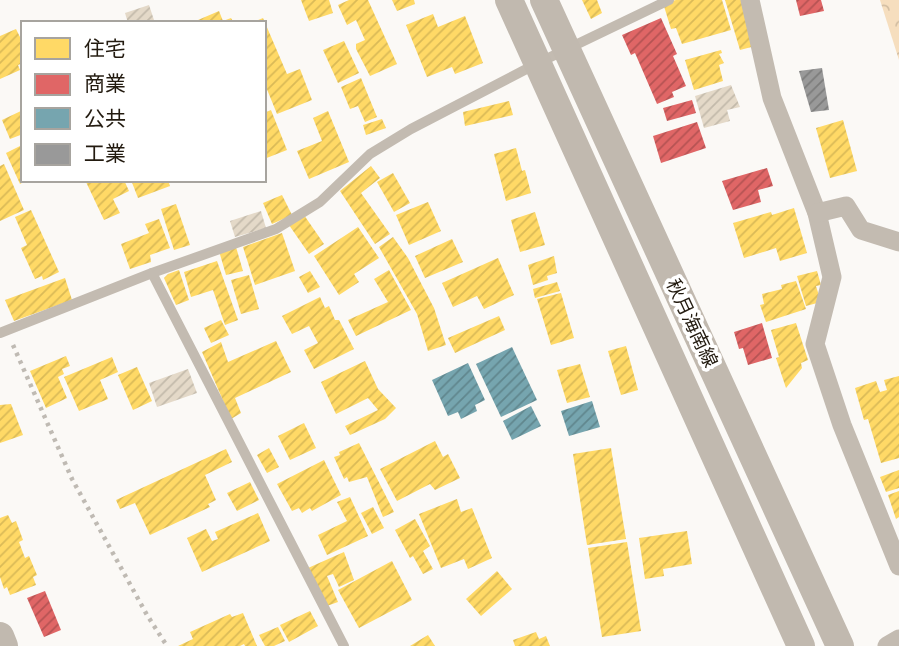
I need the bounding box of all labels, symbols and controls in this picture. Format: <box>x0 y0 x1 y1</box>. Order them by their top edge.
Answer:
legend <box>21 21 266 182</box>
text: 住宅 <box>84 36 126 62</box>
text: 商業 <box>84 71 126 97</box>
text: 公共 <box>84 106 126 132</box>
text: 工業 <box>84 141 126 167</box>
street label: 秋月海南線 <box>661 275 723 371</box>

